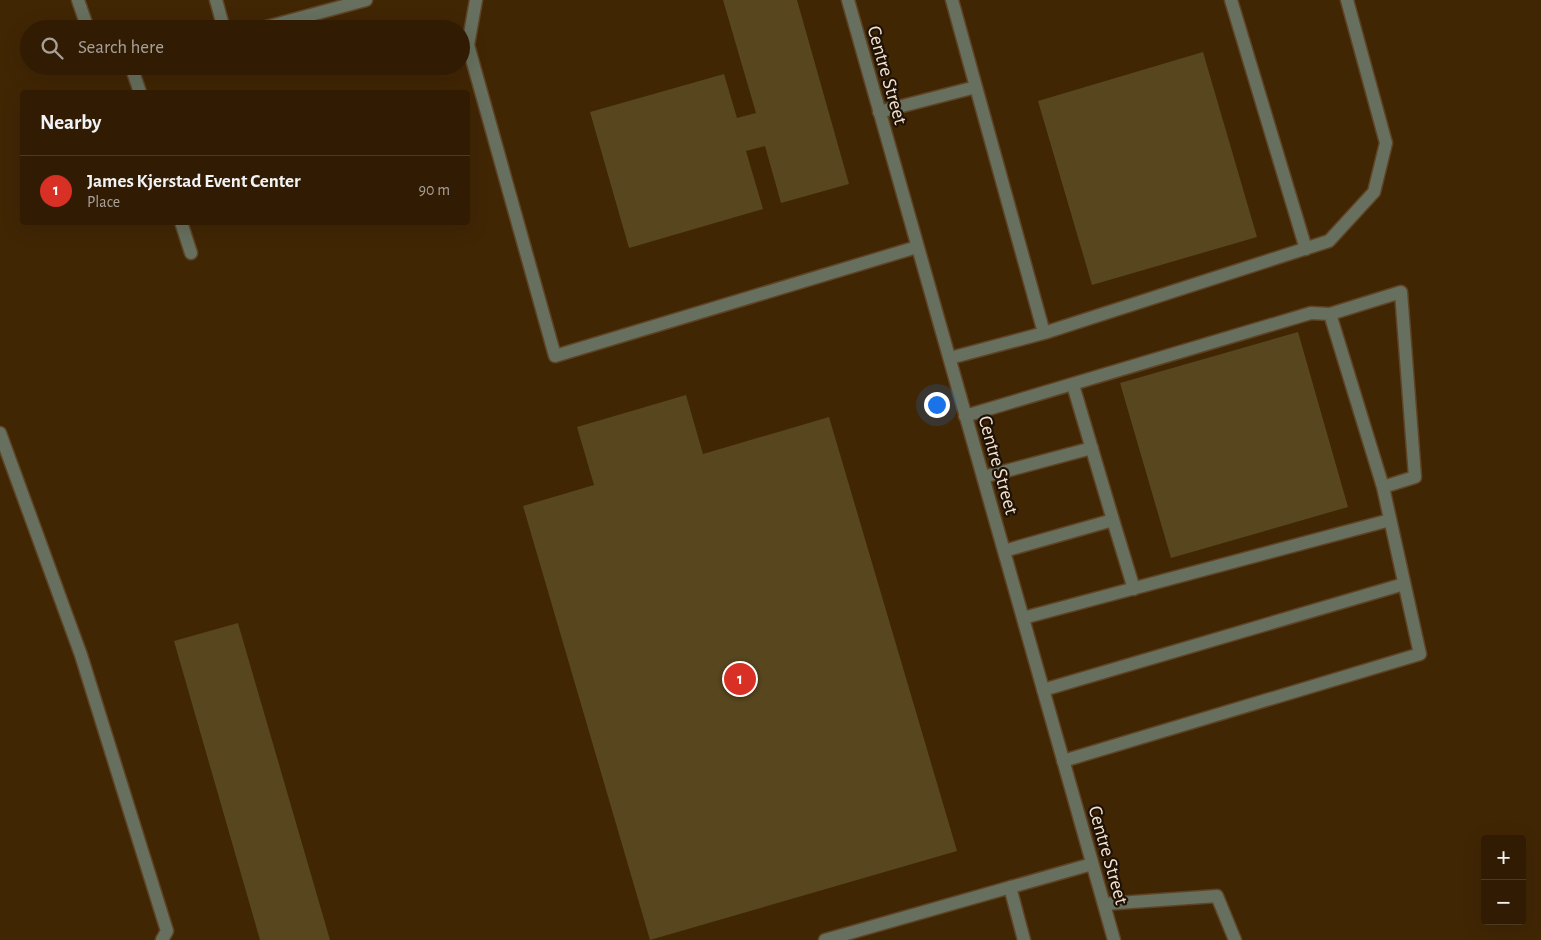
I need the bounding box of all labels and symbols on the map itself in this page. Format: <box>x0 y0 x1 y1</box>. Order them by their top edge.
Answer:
street label: Centre Street <box>863 24 911 128</box>
your location <box>924 392 950 418</box>
street label: Centre Street <box>974 414 1022 518</box>
pin: 1 <box>724 660 756 698</box>
street label: Centre Street <box>1084 804 1132 908</box>

